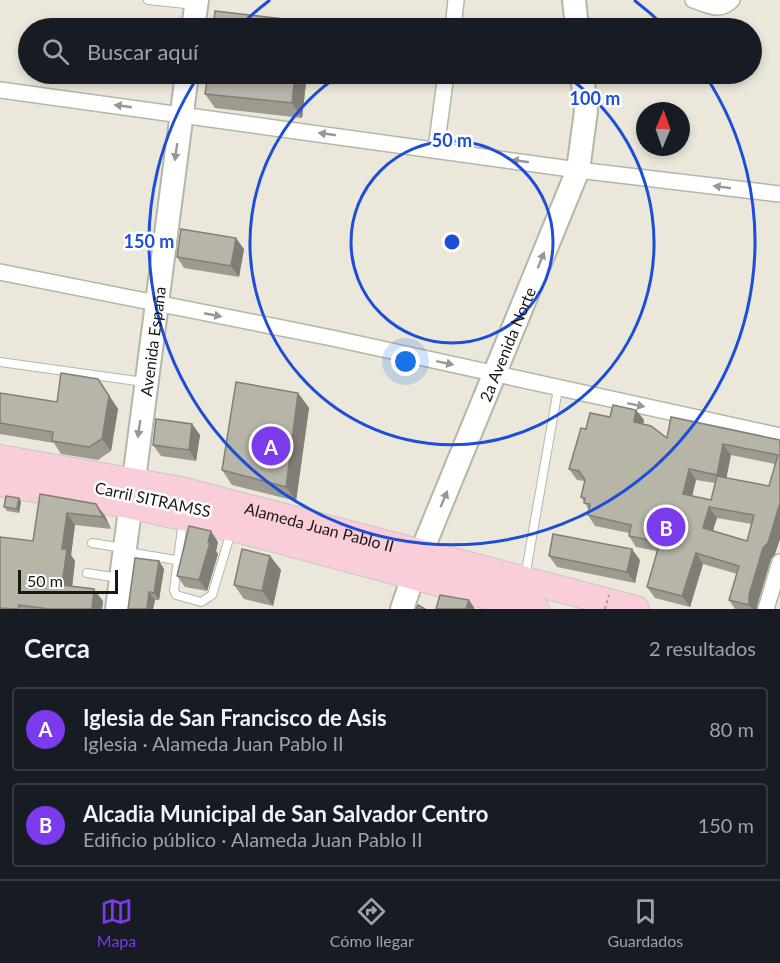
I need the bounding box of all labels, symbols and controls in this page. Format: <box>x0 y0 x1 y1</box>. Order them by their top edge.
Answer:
search box <box>18 18 762 84</box>
icon: search <box>39 35 72 68</box>
text: Buscar aquí <box>87 38 198 65</box>
text: 100 m <box>570 87 620 109</box>
one-way arrow <box>114 102 133 111</box>
north arrow <box>636 102 690 156</box>
text: 50 m <box>432 129 472 151</box>
one-way arrow <box>317 130 336 139</box>
one-way arrow <box>172 143 181 162</box>
one-way arrow <box>510 157 529 166</box>
one-way arrow <box>712 182 731 191</box>
text: 150 m <box>124 230 174 252</box>
centre of rings <box>442 232 462 252</box>
one-way arrow <box>537 251 547 269</box>
street label: 2a Avenida Norte <box>475 284 539 404</box>
street label: Avenida España <box>135 285 169 397</box>
one-way arrow <box>204 311 223 320</box>
your location <box>391 347 420 376</box>
one-way arrow <box>436 358 455 368</box>
one-way arrow <box>626 401 645 411</box>
one-way arrow <box>134 419 143 438</box>
pin: A <box>252 424 290 468</box>
street label: Carril SITRAMSS <box>93 477 213 521</box>
one-way arrow <box>439 490 449 508</box>
street label: Alameda Juan Pablo II <box>243 498 396 555</box>
pin: B <box>646 504 686 550</box>
scale bar <box>18 567 118 594</box>
text: 50 m <box>27 571 63 590</box>
text: Cerca <box>24 632 90 664</box>
text: 2 resultados <box>649 636 756 660</box>
text: Iglesia de San Francisco de Asis <box>83 704 387 731</box>
text: A <box>39 717 52 741</box>
text: 80 m <box>709 717 754 741</box>
text: Iglesia · Alameda Juan Pablo II <box>83 731 344 755</box>
text: Alcadia Municipal de San Salvador Centro <box>83 800 488 827</box>
text: B <box>39 813 52 837</box>
text: 150 m <box>698 813 754 837</box>
text: Edificio público · Alameda Juan Pablo II <box>83 827 423 851</box>
tab: Mapa <box>97 895 136 950</box>
tab: Cómo llegar <box>330 895 414 950</box>
tab: Guardados <box>607 895 683 950</box>

